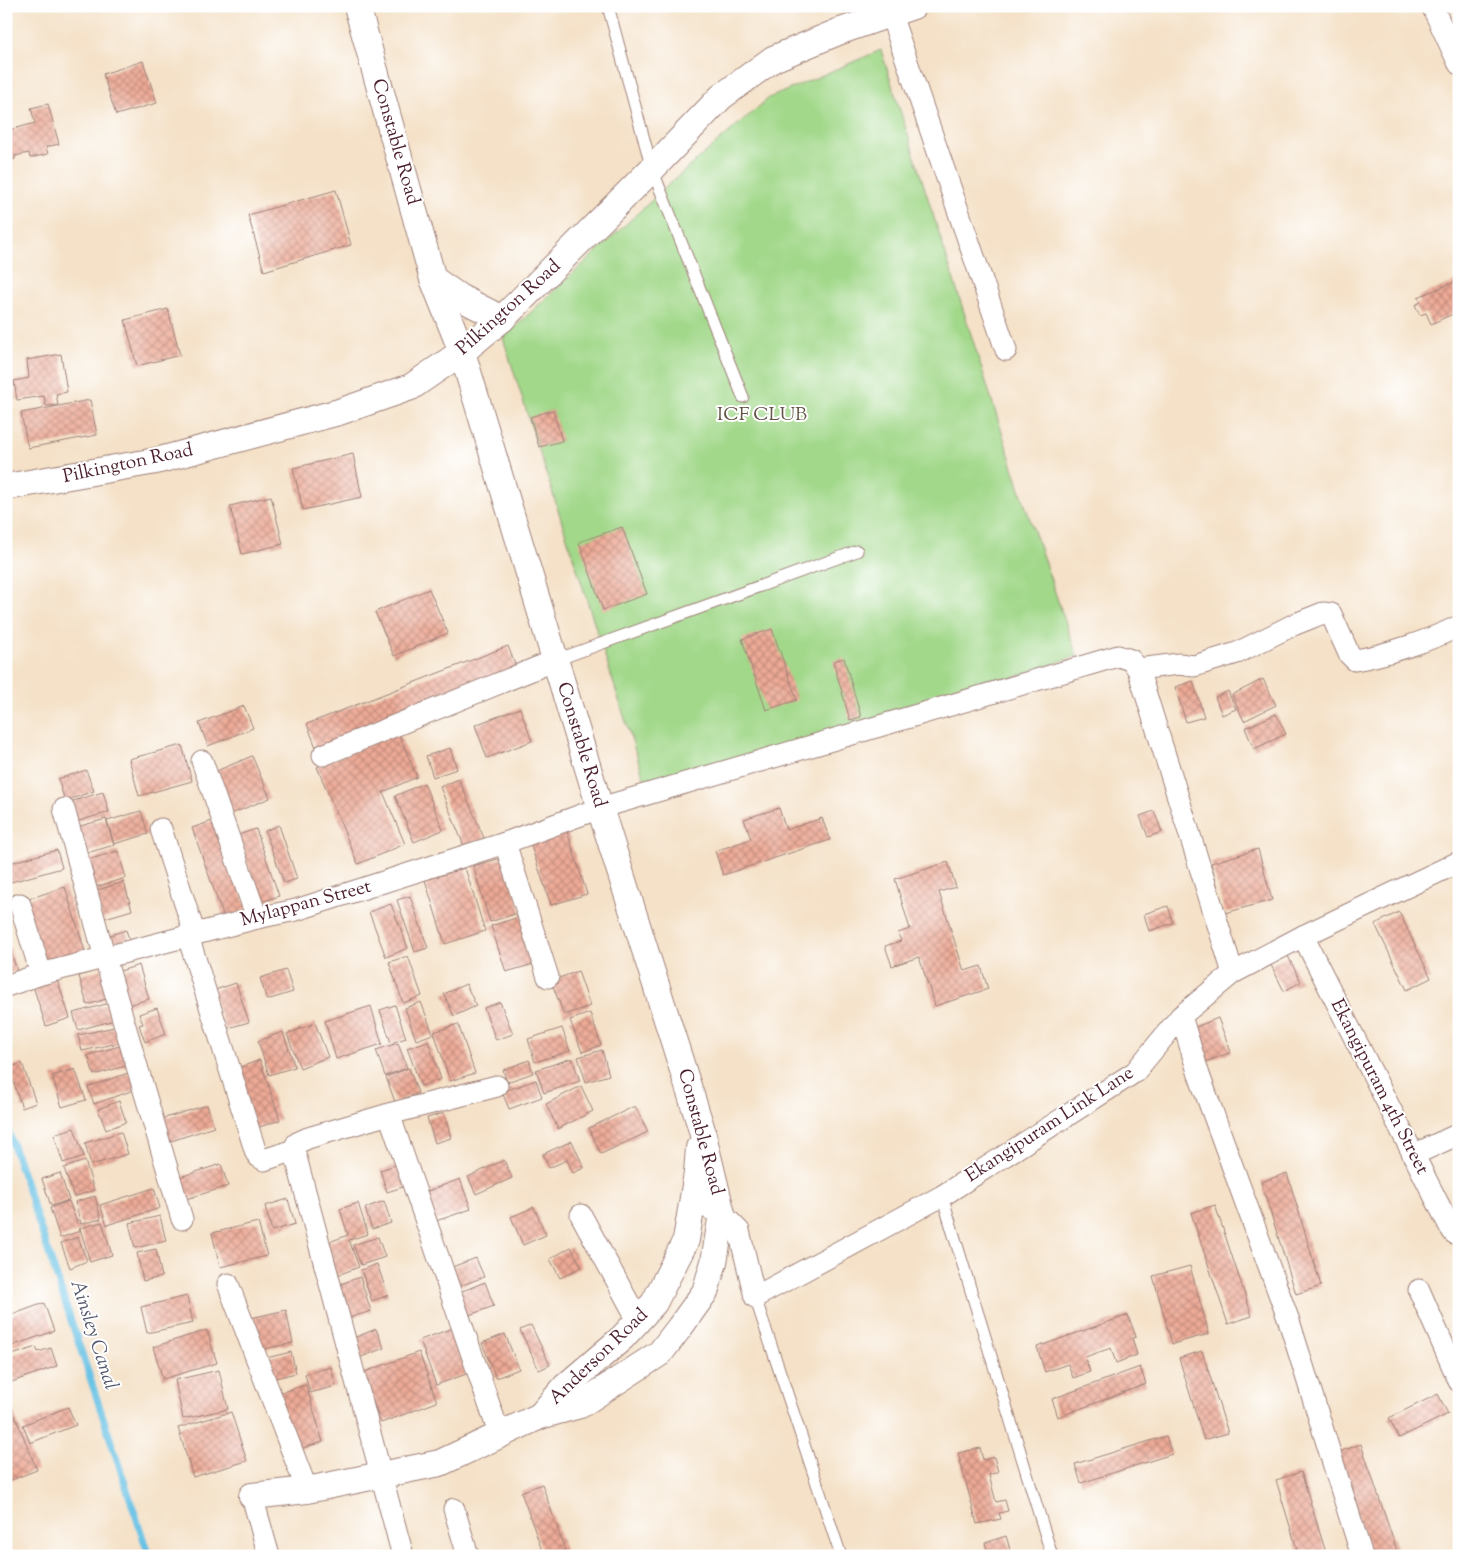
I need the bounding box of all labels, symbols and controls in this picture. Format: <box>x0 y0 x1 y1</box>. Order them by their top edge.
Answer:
street label: Constable Road <box>364 76 426 208</box>
street label: Pilkington Road <box>451 254 567 362</box>
park label: ICF CLUB <box>717 402 807 429</box>
street label: Pilkington Road <box>60 437 196 491</box>
street label: Constable Road <box>549 679 613 811</box>
street label: Mylappan Street <box>238 873 375 934</box>
street label: Ekangipuram 4th Street <box>1323 994 1435 1180</box>
street label: Ekangipuram Link Lane <box>960 1060 1140 1190</box>
street label: Constable Road <box>670 1066 730 1199</box>
water label: Ainsley Canal <box>62 1276 124 1394</box>
street label: Anderson Road <box>543 1302 655 1411</box>

